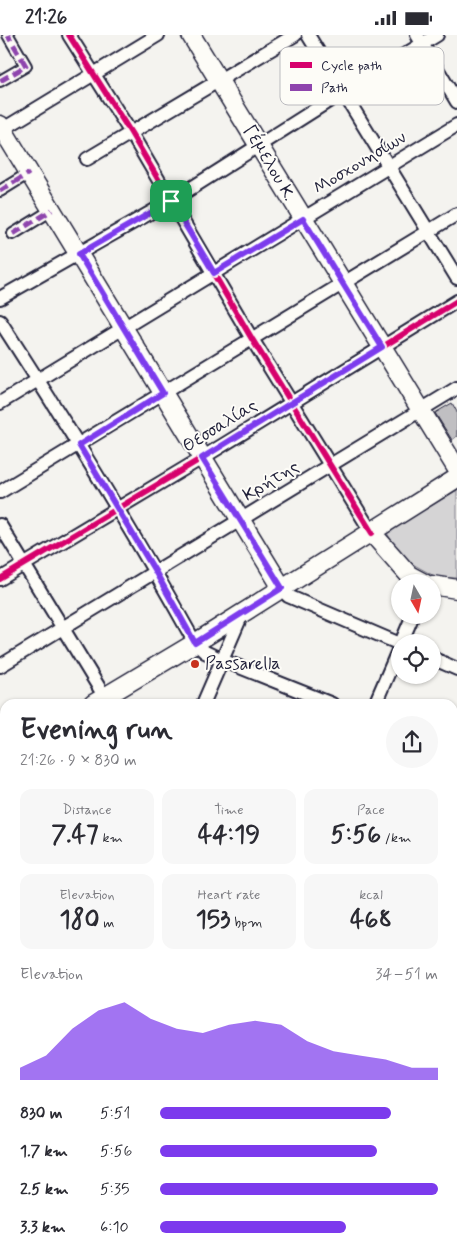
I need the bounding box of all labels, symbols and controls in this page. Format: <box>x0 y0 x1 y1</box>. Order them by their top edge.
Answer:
text: 21:26 <box>25 5 67 30</box>
legend <box>280 47 444 105</box>
text: Cycle path <box>321 57 382 75</box>
text: Path <box>321 79 348 97</box>
street label: Γέμελου Κ. <box>237 120 302 205</box>
street label: Μοσχονησίων <box>309 126 411 200</box>
pin <box>150 180 192 222</box>
icon: arrive <box>157 187 185 215</box>
street label: Θεσσαλίας <box>178 394 262 458</box>
street label: Κρήτης <box>238 455 304 507</box>
north arrow <box>391 574 441 624</box>
map controls <box>391 574 441 684</box>
button: locate <box>391 634 441 684</box>
place label: Passarella <box>205 652 281 676</box>
marker: Passarella <box>189 658 201 670</box>
text: Evening run <box>20 712 173 749</box>
button: share <box>386 716 438 768</box>
text: 21:26 · 9 × 830 m <box>20 750 137 771</box>
text: Distance <box>62 801 112 819</box>
text: Time <box>214 801 244 819</box>
text: Pace <box>357 801 385 819</box>
text: 7.47 <box>51 819 99 852</box>
text: 44:19 <box>198 819 260 852</box>
text: 5:56 <box>331 819 381 852</box>
text: km <box>99 829 123 847</box>
text: /km <box>381 829 411 847</box>
text: Elevation <box>59 886 115 904</box>
text: Heart rate <box>198 886 260 904</box>
text: kcal <box>359 886 383 904</box>
text: 180 <box>60 904 99 937</box>
text: 153 <box>196 904 230 937</box>
text: 468 <box>350 904 392 937</box>
text: m <box>99 914 114 932</box>
text: bpm <box>230 914 262 932</box>
text: Elevation <box>20 964 83 985</box>
text: 34–51 m <box>375 964 438 985</box>
text: 830 m <box>20 1103 62 1124</box>
text: 5:51 <box>100 1103 130 1124</box>
text: 1.7 km <box>20 1141 68 1162</box>
text: 5:56 <box>100 1141 132 1162</box>
text: 2.5 km <box>20 1179 68 1200</box>
text: 5:35 <box>100 1179 130 1200</box>
text: 3.3 km <box>20 1217 65 1238</box>
text: 6:10 <box>100 1217 129 1238</box>

